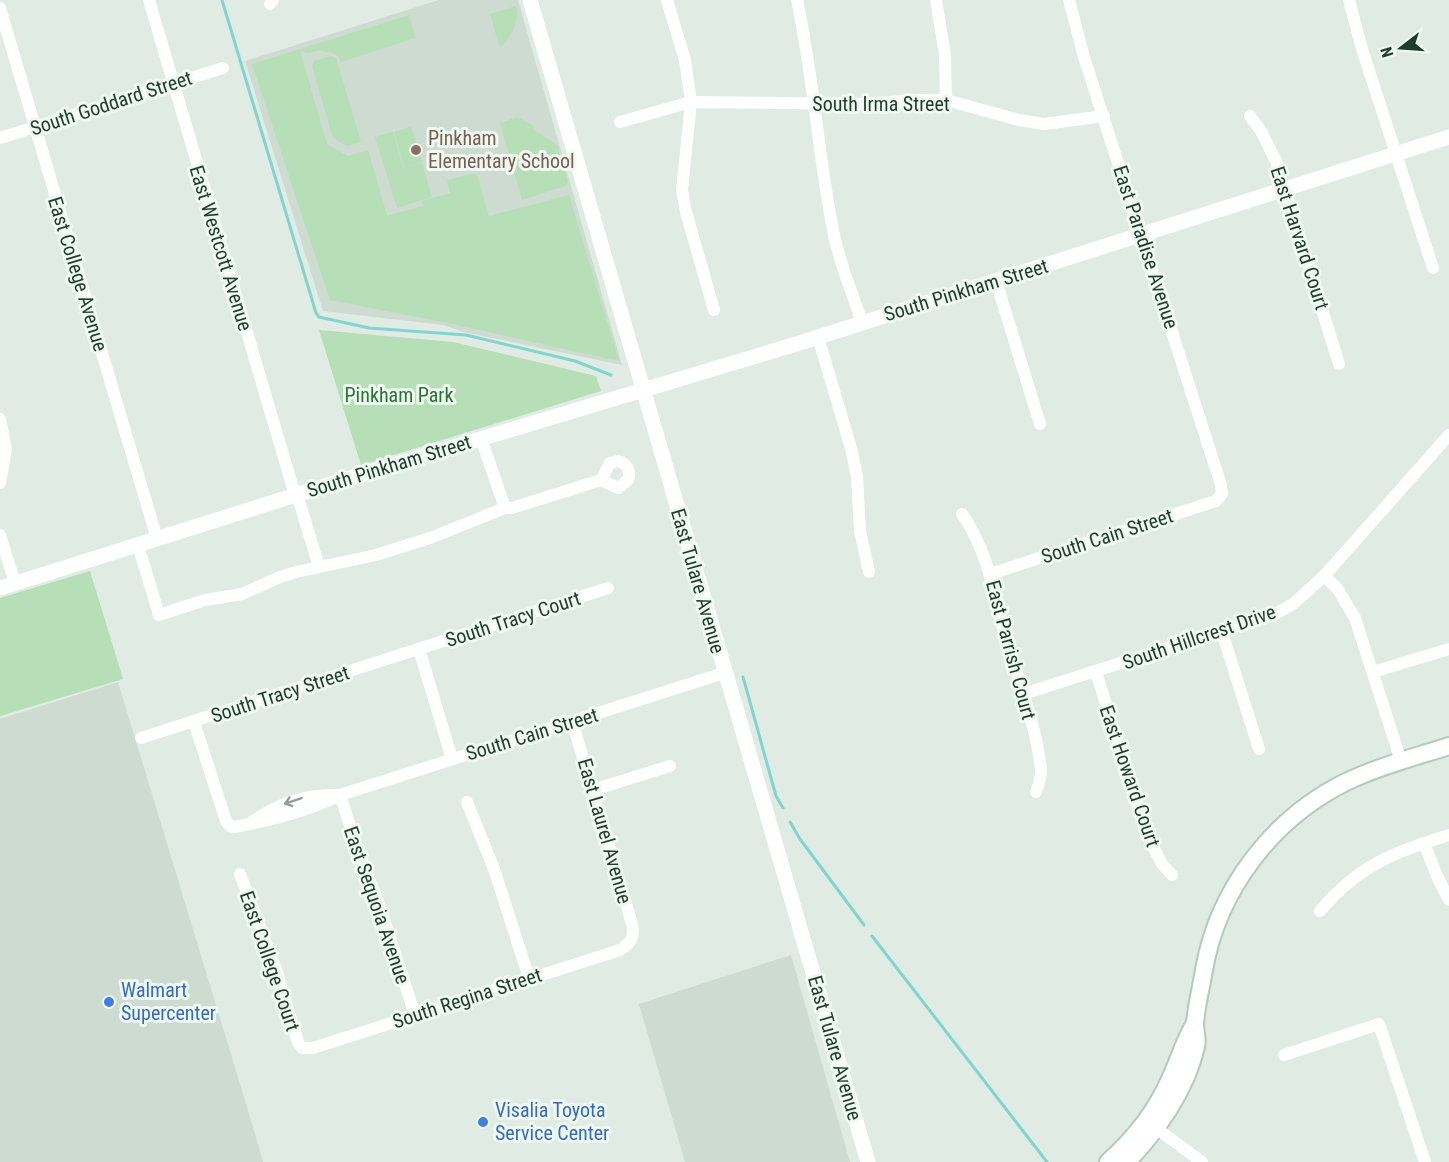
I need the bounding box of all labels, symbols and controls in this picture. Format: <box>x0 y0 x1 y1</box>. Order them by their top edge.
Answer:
north arrow <box>1371 18 1431 78</box>
text: N <box>1377 45 1398 60</box>
street label: South Goddard Street <box>27 65 195 140</box>
street label: South Irma Street <box>812 92 950 116</box>
place label: Pinkham Elementary School <box>428 126 575 173</box>
marker: Pinkham Elementary School <box>409 143 423 157</box>
street label: East Westcott Avenue <box>184 162 258 334</box>
street label: East Paradise Avenue <box>1108 162 1184 332</box>
street label: East Harvard Court <box>1266 163 1335 313</box>
street label: East College Avenue <box>43 194 113 354</box>
street label: South Pinkham Street <box>881 254 1051 326</box>
park label: Pinkham Park <box>345 383 453 407</box>
street label: South Pinkham Street <box>304 430 474 502</box>
street label: South Cain Street <box>1038 503 1176 569</box>
street label: East Tulare Avenue <box>666 506 730 656</box>
street label: East Parrish Court <box>981 578 1041 722</box>
street label: South Tracy Court <box>442 586 584 652</box>
street label: South Hillcrest Drive <box>1119 600 1279 674</box>
street label: South Tracy Street <box>208 660 352 728</box>
street label: South Cain Street <box>463 702 601 765</box>
street label: East Howard Court <box>1095 702 1165 850</box>
street label: East Laurel Avenue <box>573 756 637 906</box>
one-way arrow <box>284 796 303 807</box>
street label: East Sequoia Avenue <box>339 823 415 987</box>
street label: East College Court <box>235 888 305 1034</box>
street label: South Regina Street <box>389 963 545 1033</box>
street label: East Tulare Avenue <box>803 973 867 1123</box>
place label: Walmart Supercenter <box>121 978 216 1025</box>
marker: Walmart Supercenter <box>102 995 116 1009</box>
place label: Visalia Toyota Service Center <box>495 1098 609 1145</box>
marker: Visalia Toyota Service Center <box>476 1115 490 1129</box>

